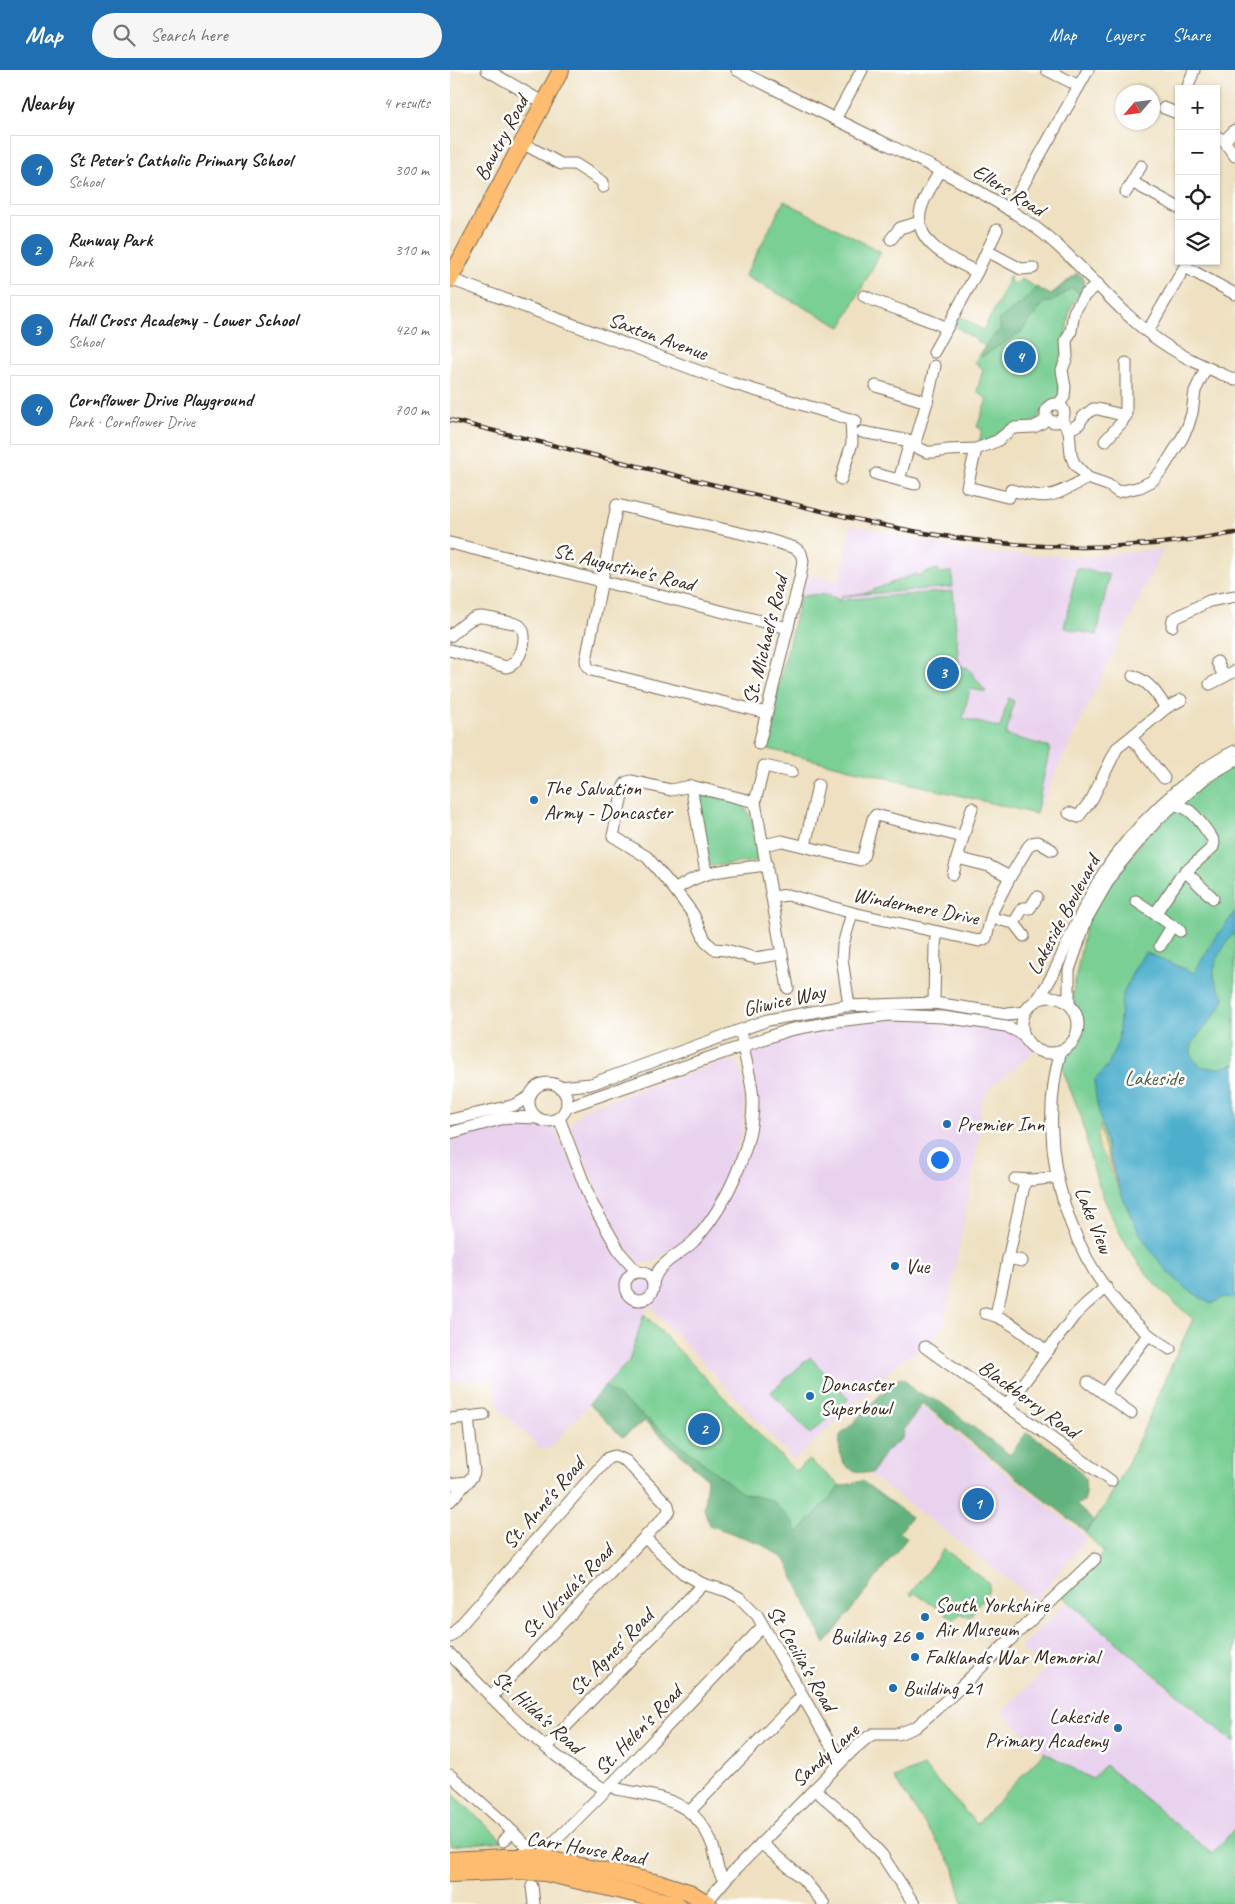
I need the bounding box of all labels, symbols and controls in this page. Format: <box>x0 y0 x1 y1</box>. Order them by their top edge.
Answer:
search box <box>92 13 442 58</box>
text: Map <box>25 20 62 50</box>
icon: search <box>110 21 138 49</box>
text: Search here <box>150 23 228 47</box>
text: Map <box>1049 24 1077 46</box>
text: Layers <box>1105 24 1144 46</box>
text: Share <box>1172 24 1210 46</box>
north arrow <box>1115 85 1160 130</box>
map controls <box>1175 85 1220 265</box>
button: + <box>1175 85 1220 130</box>
street label: Bawtry Road <box>468 88 536 185</box>
text: Nearby <box>20 90 73 116</box>
text: 4 results <box>383 93 430 113</box>
button: − <box>1175 130 1220 175</box>
text: St Peter's Catholic Primary School <box>68 148 292 172</box>
street label: Ellers Road <box>968 158 1053 224</box>
text: 1 <box>33 160 41 180</box>
text: 300 m <box>395 160 429 180</box>
text: School <box>68 172 102 192</box>
button: locate <box>1175 175 1220 220</box>
button: layers <box>1175 220 1220 265</box>
text: Runway Park <box>68 228 152 252</box>
text: 2 <box>33 240 41 260</box>
text: 310 m <box>395 240 429 260</box>
text: Park <box>68 252 93 272</box>
street label: Saxton Avenue <box>605 306 712 366</box>
text: Hall Cross Academy - Lower School <box>68 308 297 332</box>
text: 3 <box>33 320 41 340</box>
text: 420 m <box>395 320 429 340</box>
text: School <box>68 332 102 352</box>
pin: 4 <box>1004 338 1036 376</box>
text: Cornflower Drive Playground <box>68 388 253 412</box>
text: 4 <box>33 400 41 420</box>
text: 700 m <box>395 400 429 420</box>
text: Park · Cornflower Drive <box>68 412 195 432</box>
street label: St. Augustine's Road <box>551 537 701 598</box>
street label: St. Michael's Road <box>736 569 794 707</box>
pin: 3 <box>927 654 959 692</box>
place label: The Salvation Army - Doncaster <box>544 775 674 825</box>
marker: The Salvation Army - Doncaster <box>528 794 540 806</box>
street label: Lakeside Boulevard <box>1021 848 1107 979</box>
street label: Windermere Drive <box>851 881 982 931</box>
street label: Gliwice Way <box>740 978 829 1022</box>
park label: Lakeside <box>1125 1065 1186 1091</box>
place label: Premier Inn <box>957 1111 1045 1137</box>
marker: Premier Inn <box>941 1118 953 1130</box>
your location <box>927 1147 953 1173</box>
street label: Lake View <box>1069 1183 1120 1259</box>
place label: Vue <box>905 1253 930 1279</box>
marker: Vue <box>889 1260 901 1272</box>
street label: Blackberry Road <box>974 1354 1087 1446</box>
place label: Doncaster Superbowl <box>820 1371 895 1421</box>
marker: Doncaster Superbowl <box>804 1390 816 1402</box>
pin: 2 <box>688 1410 720 1448</box>
street label: St. Anne's Road <box>496 1449 592 1554</box>
pin: 1 <box>962 1485 994 1523</box>
street label: St. Ursula's Road <box>515 1536 621 1644</box>
place label: South Yorkshire Air Museum <box>935 1592 1050 1642</box>
street label: St. Agnes' Road <box>563 1600 661 1701</box>
street label: St Cecilia's Road <box>761 1601 844 1719</box>
marker: South Yorkshire Air Museum <box>919 1611 931 1623</box>
place label: Building 26 <box>831 1623 911 1649</box>
marker: Building 26 <box>914 1630 926 1642</box>
place label: Falklands War Memorial <box>925 1644 1102 1670</box>
marker: Falklands War Memorial <box>909 1651 921 1663</box>
street label: St. Hilda's Road <box>487 1665 591 1762</box>
place label: Building 21 <box>903 1675 984 1701</box>
street label: St. Helen's Road <box>589 1677 690 1781</box>
marker: Building 21 <box>887 1682 899 1694</box>
place label: Lakeside Primary Academy <box>985 1703 1110 1753</box>
street label: Sandy Lane <box>786 1717 865 1792</box>
marker: Lakeside Primary Academy <box>1112 1722 1124 1734</box>
street label: Carr House Road <box>525 1825 651 1872</box>

